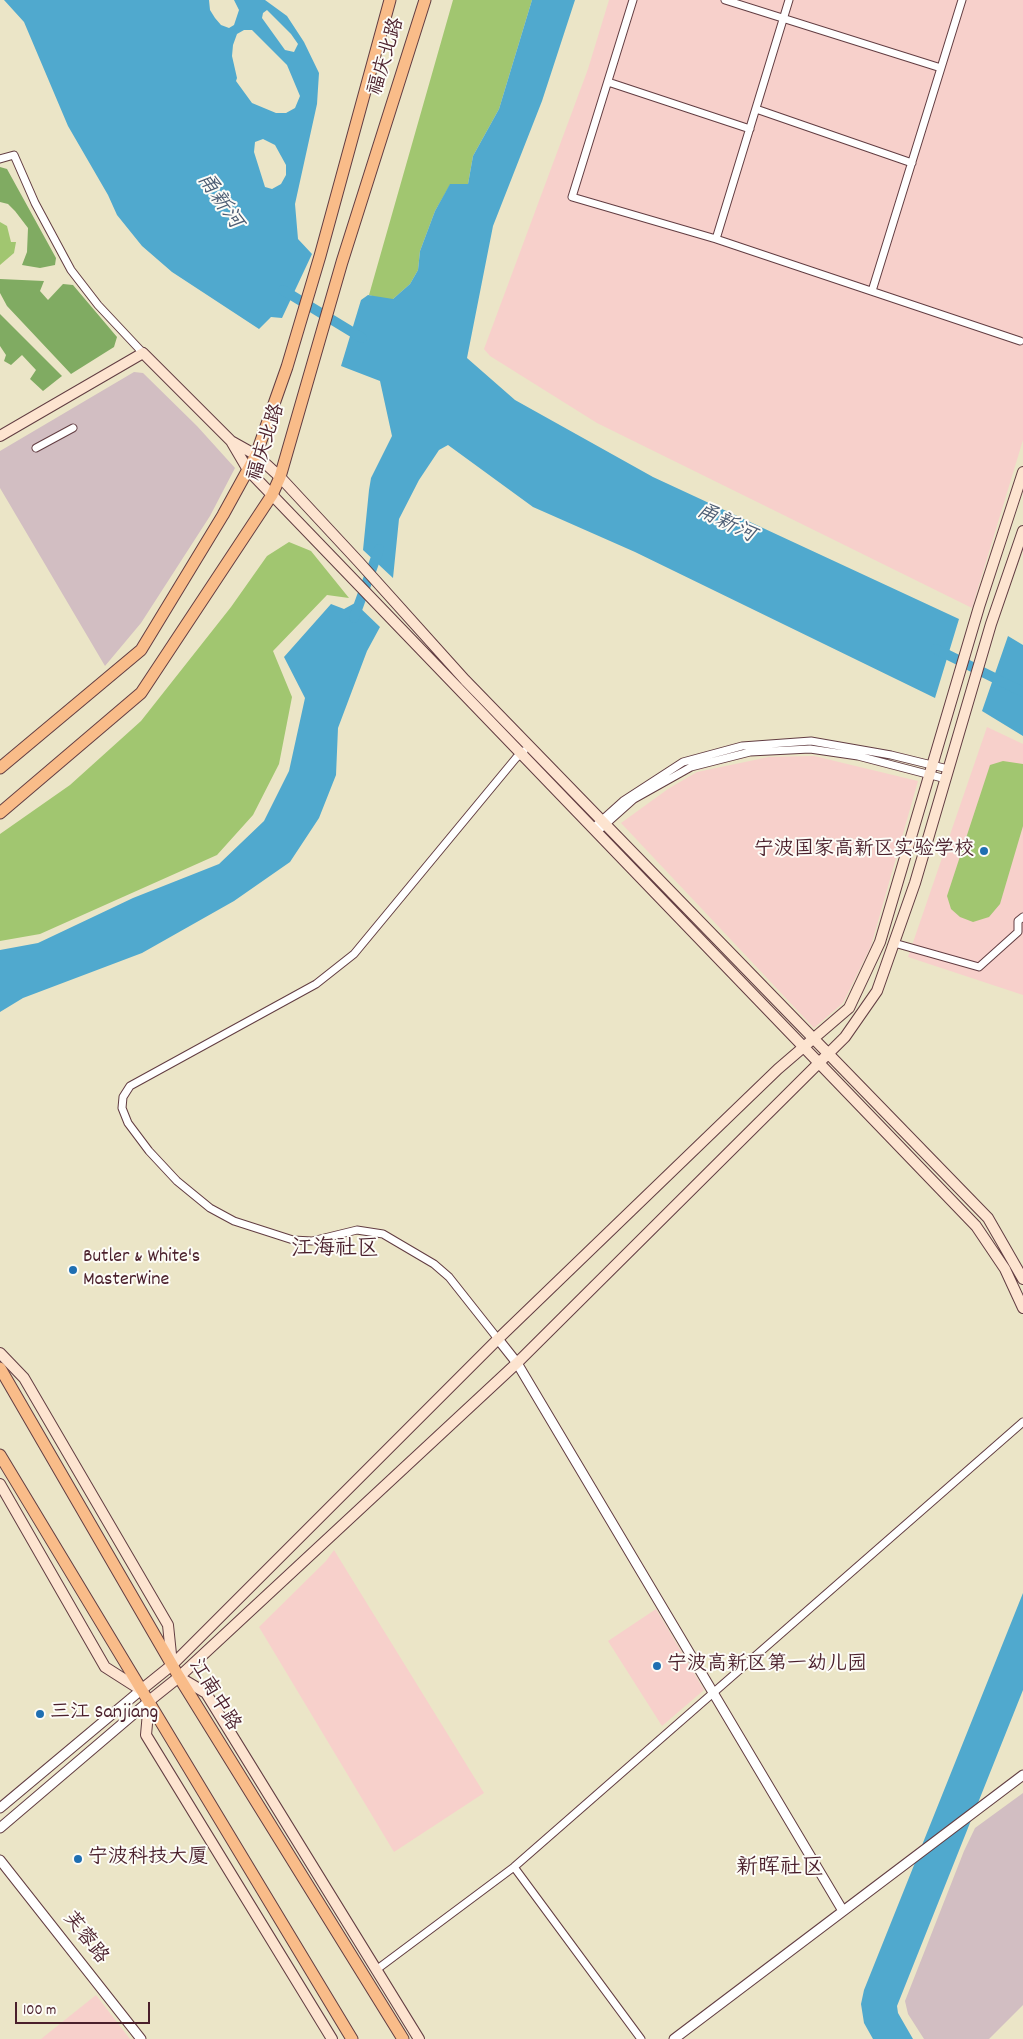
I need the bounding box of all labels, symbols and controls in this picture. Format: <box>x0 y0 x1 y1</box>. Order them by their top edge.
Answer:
street label: 福庆北路 <box>365 15 411 99</box>
water label: 甬新河 <box>190 169 246 235</box>
street label: 福庆北路 <box>244 401 292 485</box>
water label: 甬新河 <box>691 500 759 550</box>
place label: 宁波国家高新区实验学校 <box>754 839 974 863</box>
marker: 宁波国家高新区实验学校 <box>978 845 990 857</box>
district label: 江海社区 <box>291 1238 379 1264</box>
place label: Butler & White's MasterWine <box>83 1246 200 1293</box>
marker: Butler & White's MasterWine <box>67 1264 79 1276</box>
place label: 宁波高新区第一幼儿园 <box>667 1654 867 1678</box>
street label: 江南中路 <box>182 1656 244 1736</box>
marker: 宁波高新区第一幼儿园 <box>651 1660 663 1672</box>
place label: 三江 Sanjiang <box>50 1702 158 1726</box>
marker: 三江 Sanjiang <box>34 1708 46 1720</box>
place label: 宁波科技大厦 <box>88 1847 208 1871</box>
marker: 宁波科技大厦 <box>72 1853 84 1865</box>
district label: 新晖社区 <box>736 1857 824 1883</box>
street label: 芙蓉路 <box>56 1908 112 1970</box>
scale bar <box>18 1992 152 2024</box>
text: 100 m <box>23 2000 56 2022</box>

